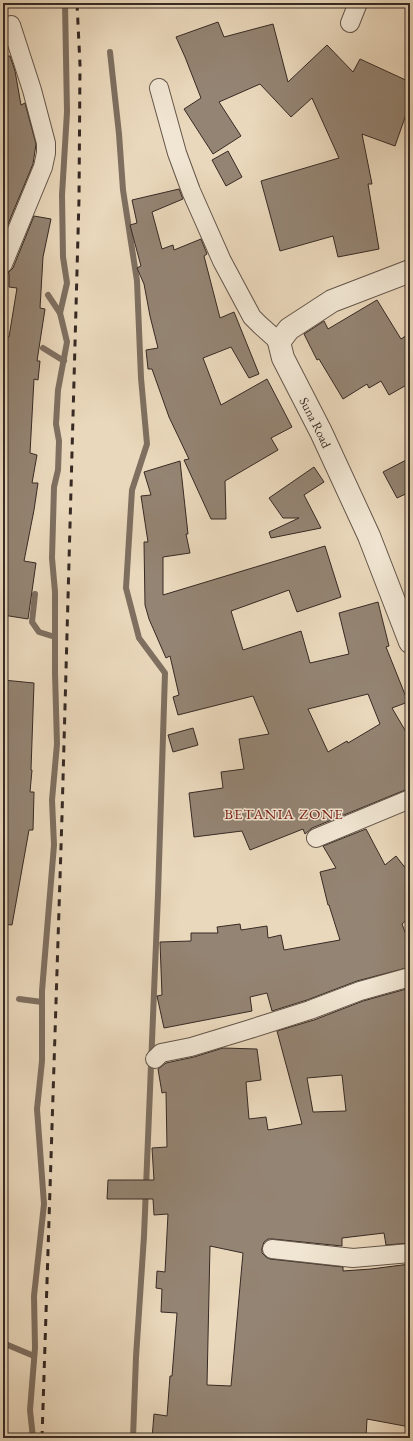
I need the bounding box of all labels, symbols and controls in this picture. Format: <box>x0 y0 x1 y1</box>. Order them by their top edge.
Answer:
street label: Suna Road <box>296 394 336 451</box>
district label: BETANIA ZONE <box>224 804 344 823</box>

